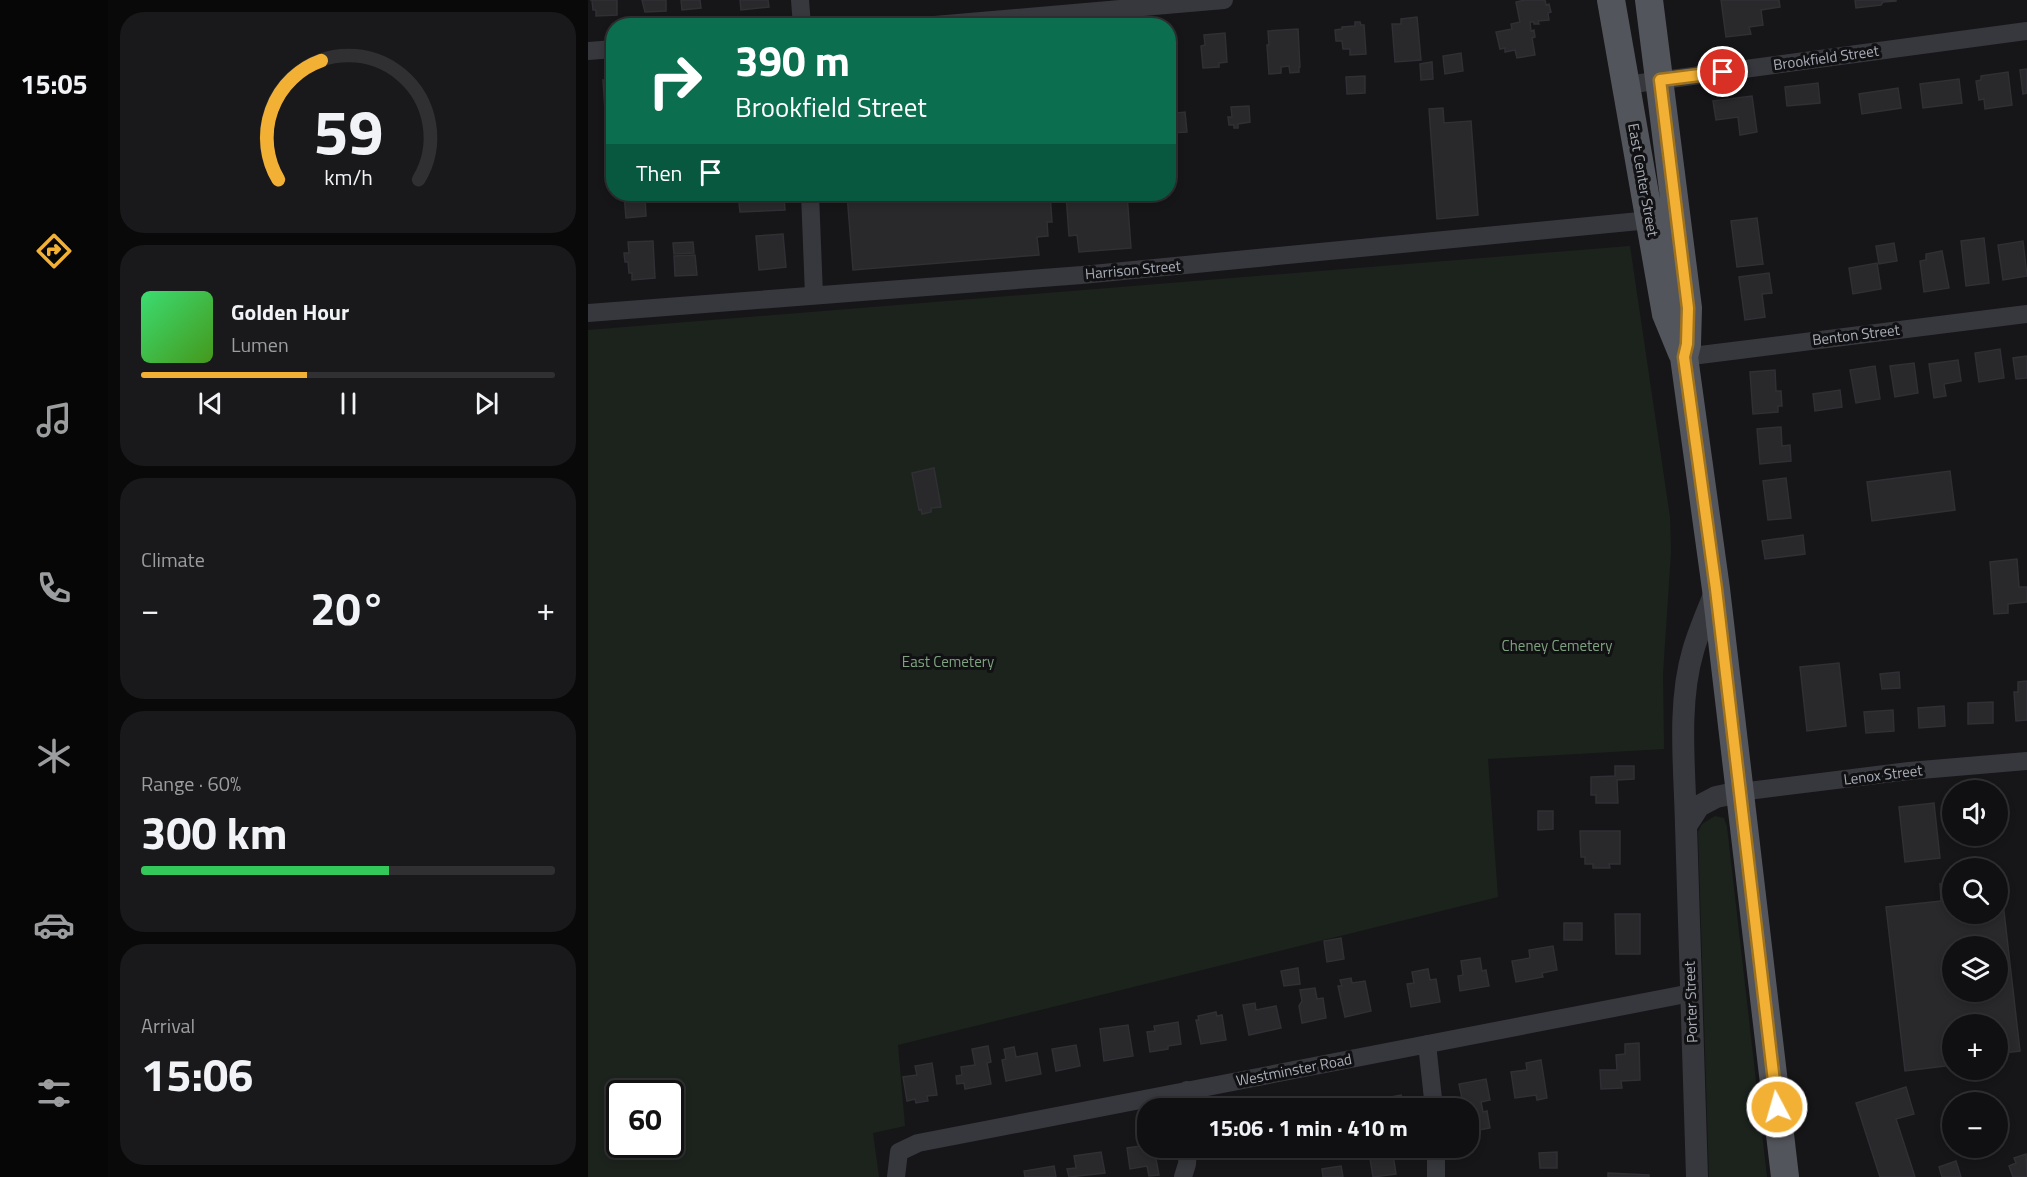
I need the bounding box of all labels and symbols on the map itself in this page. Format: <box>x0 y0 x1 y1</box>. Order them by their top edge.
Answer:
street label: Brookfield Street <box>1772 39 1881 76</box>
pin <box>1697 46 1748 97</box>
street label: East Center Street <box>1622 121 1665 239</box>
street label: Harrison Street <box>1084 254 1183 285</box>
street label: Benton Street <box>1811 318 1902 351</box>
park label: Cheney Cemetery <box>1502 634 1612 657</box>
park label: East Cemetery <box>902 650 994 673</box>
street label: Lenox Street <box>1842 758 1924 791</box>
street label: Porter Street <box>1678 960 1703 1043</box>
street label: Westminster Road <box>1234 1047 1354 1092</box>
position arrow <box>1745 1075 1809 1139</box>
speed limit sign: 60 <box>606 1080 684 1158</box>

